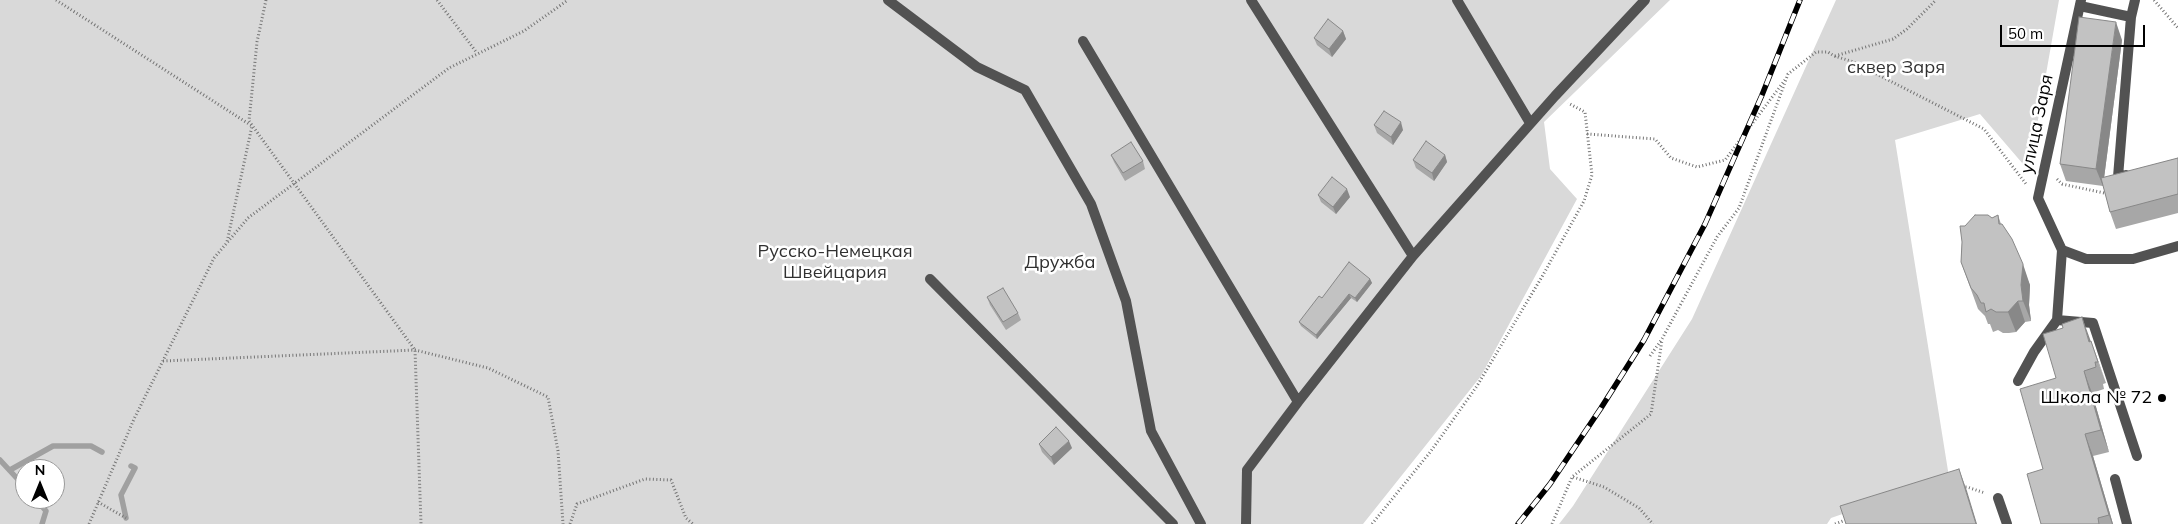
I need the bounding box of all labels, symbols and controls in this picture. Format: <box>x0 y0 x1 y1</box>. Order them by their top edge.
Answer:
scale bar <box>2003 15 2148 47</box>
text: 50 m <box>2008 24 2043 43</box>
park label: сквер Заря <box>1847 57 1945 79</box>
street label: улица Заря <box>2016 72 2058 176</box>
park label: Русско-Немецкая Швейцария <box>757 241 913 284</box>
park label: Дружба <box>1024 252 1096 274</box>
place label: Школа № 72 <box>2040 387 2152 409</box>
marker: Школа № 72 <box>2156 392 2168 404</box>
north arrow <box>15 459 65 509</box>
text: N <box>35 461 45 479</box>

